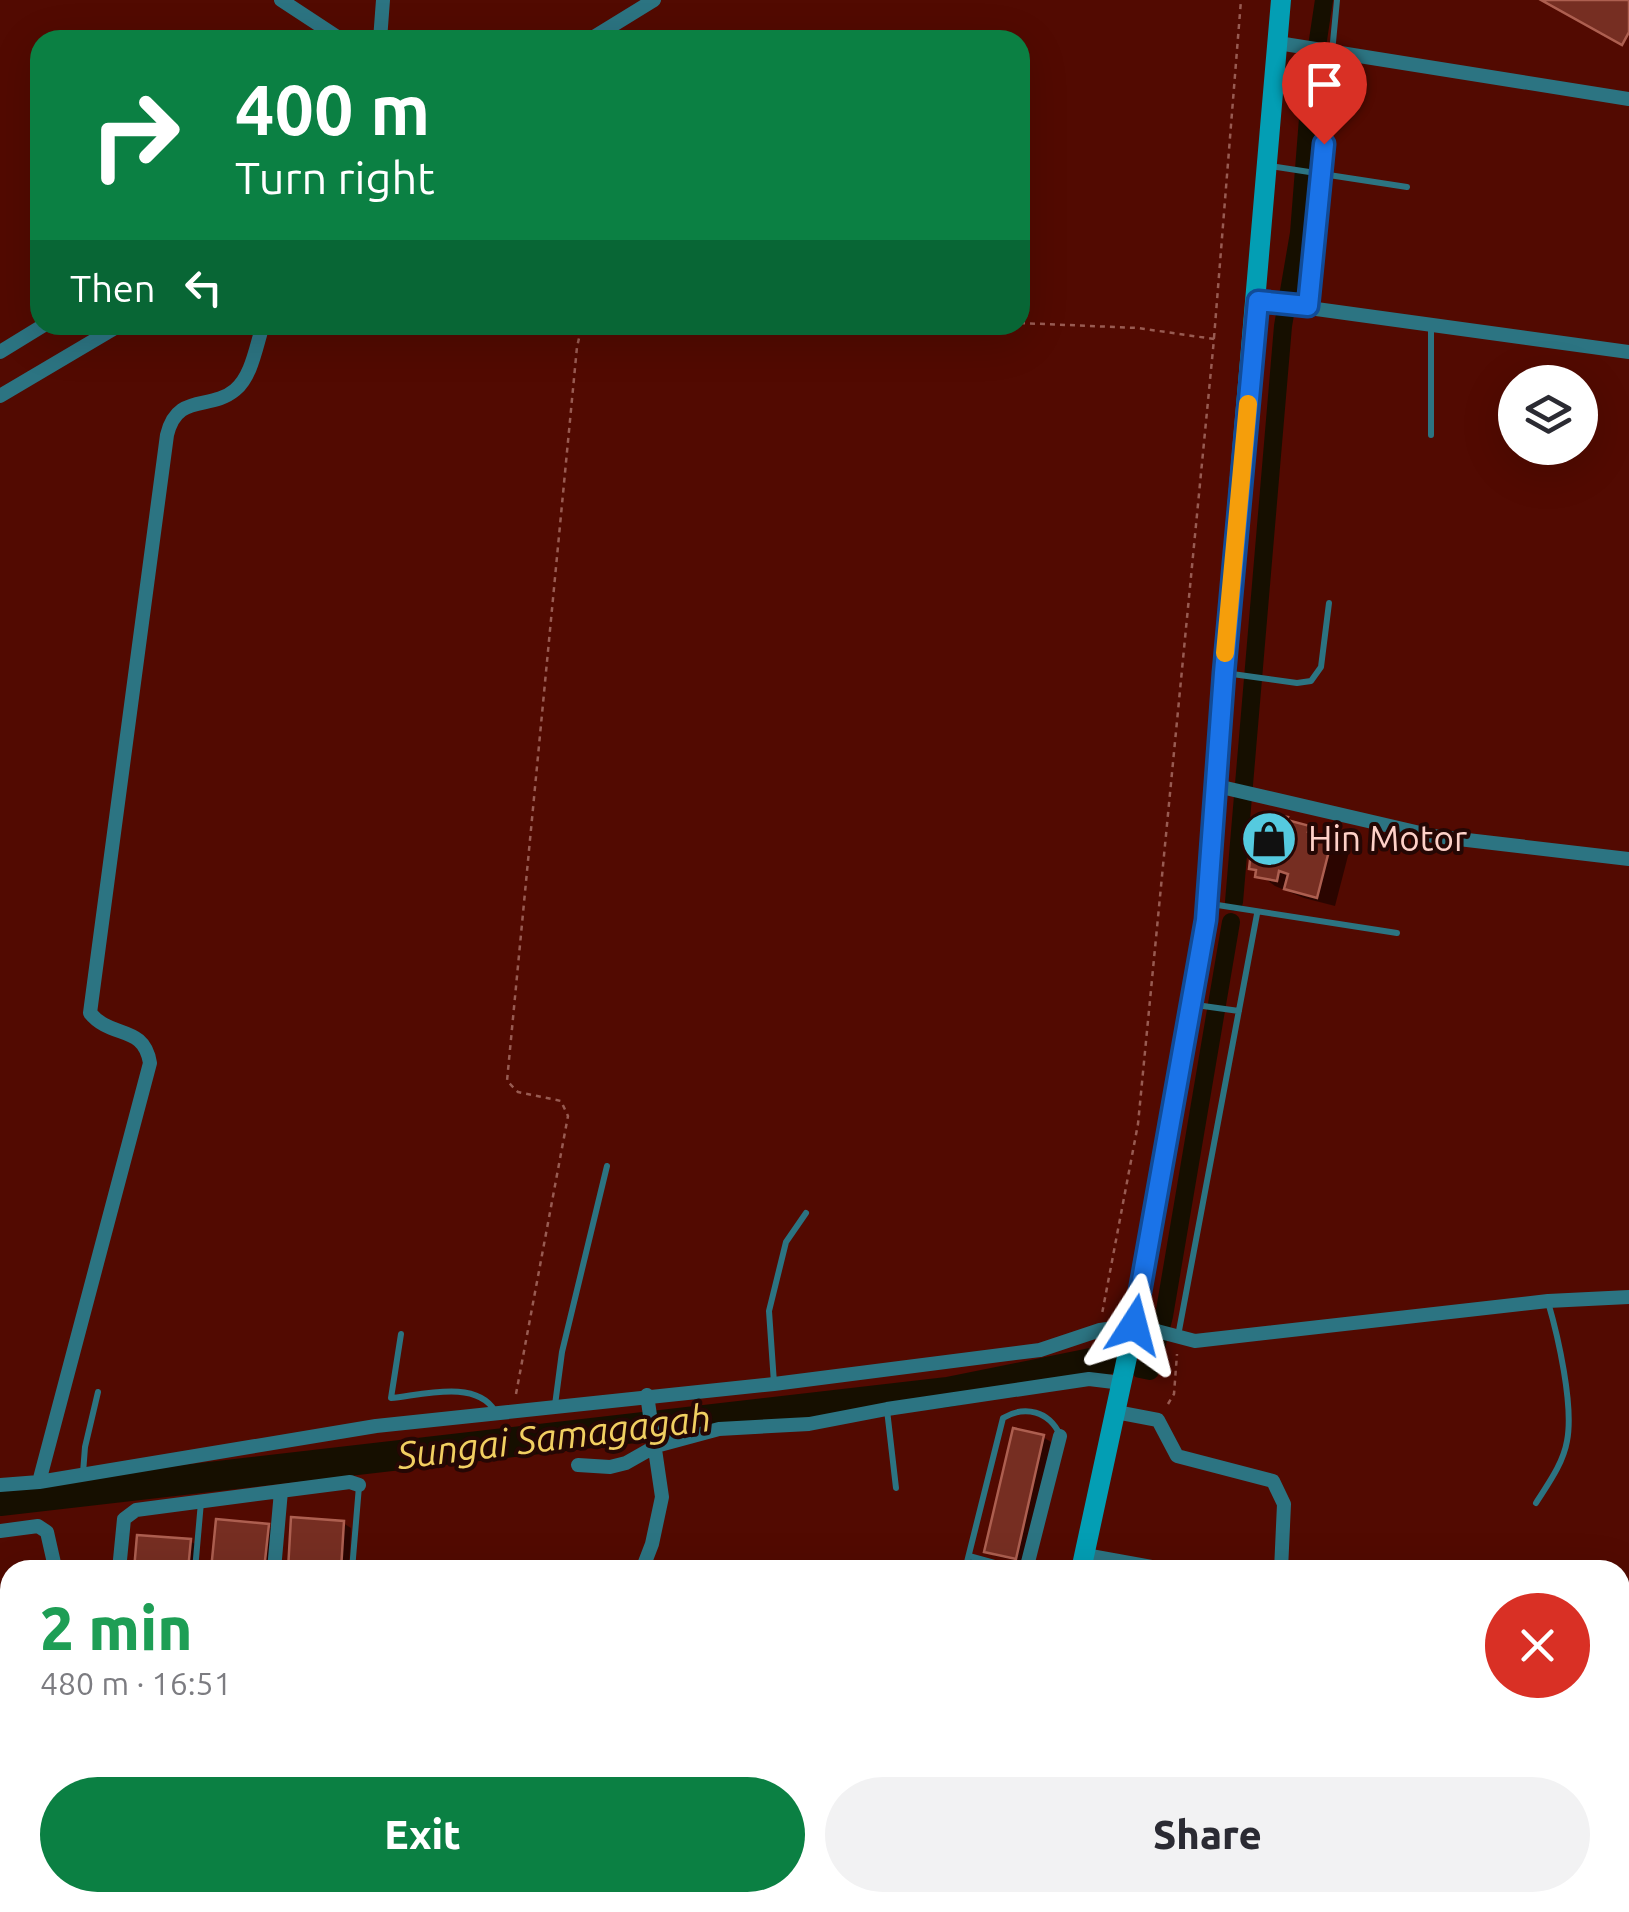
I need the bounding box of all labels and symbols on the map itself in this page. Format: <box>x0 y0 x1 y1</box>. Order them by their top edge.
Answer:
pin <box>1282 42 1367 145</box>
shop icon: Hin Motor <box>1239 809 1299 869</box>
place label: Hin Motor <box>1308 818 1467 858</box>
position arrow <box>1082 1273 1186 1377</box>
water label: Sungai Samagagah <box>394 1396 713 1476</box>

